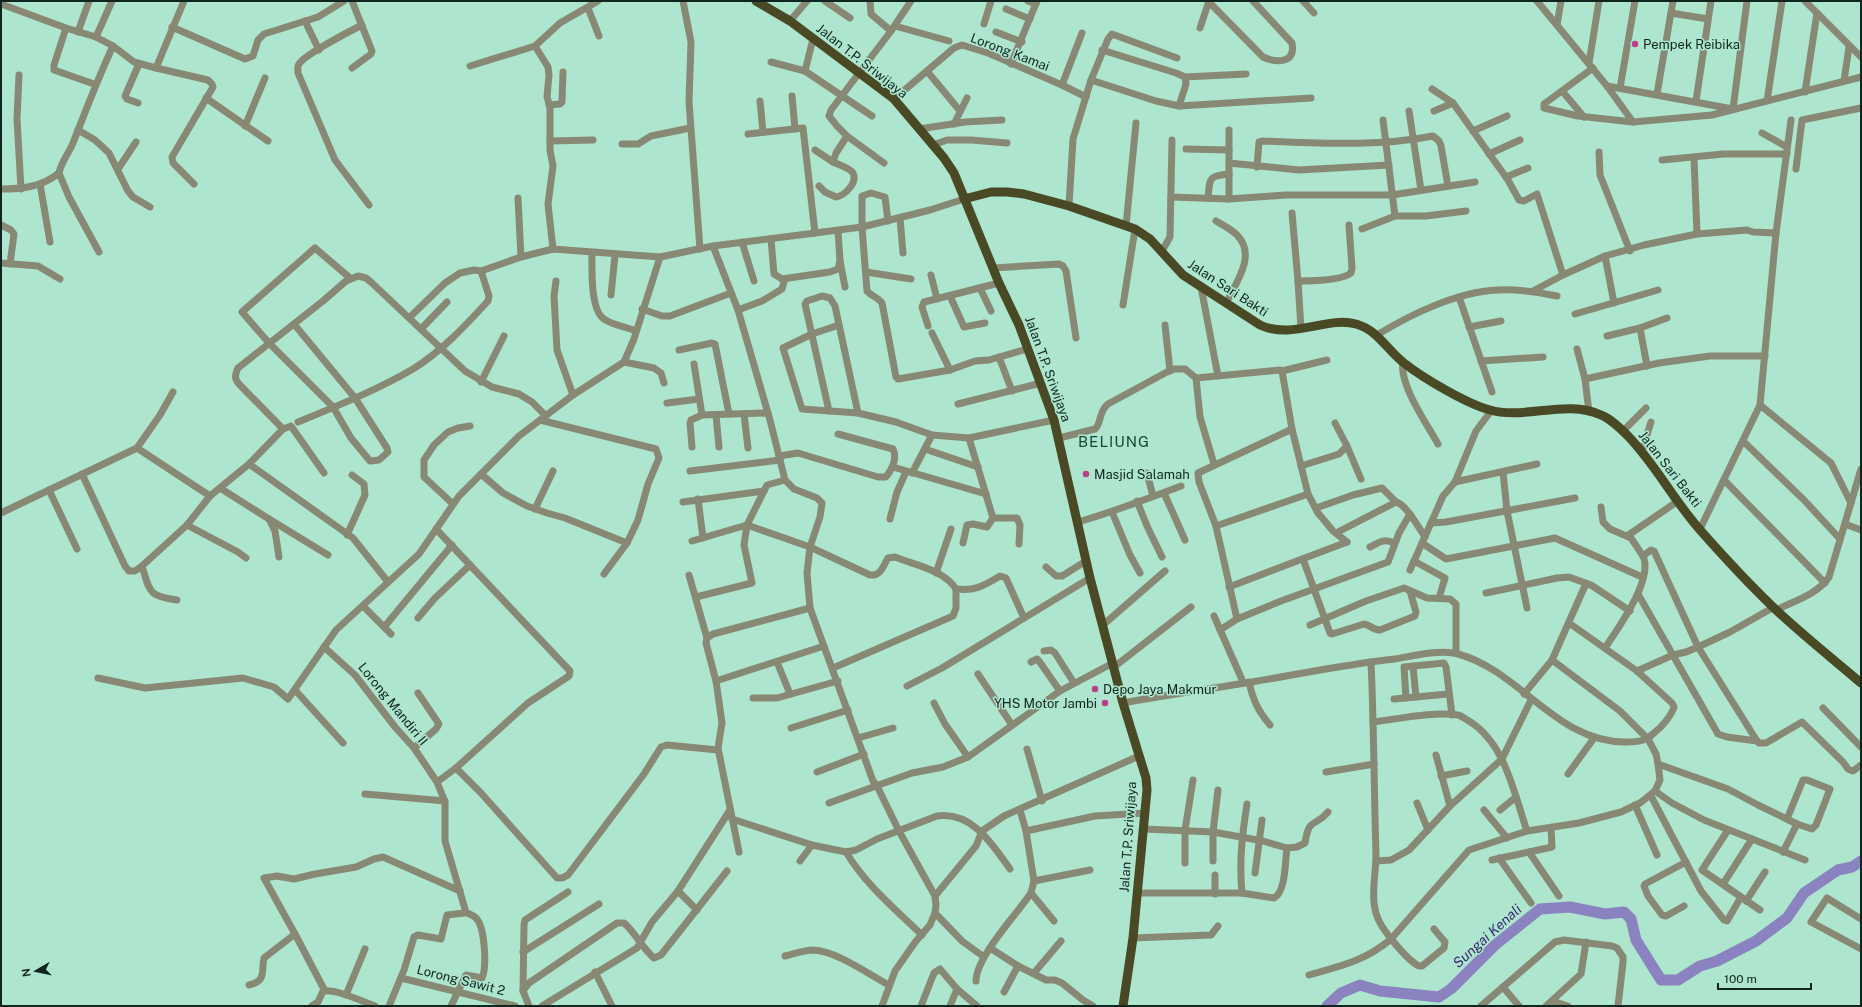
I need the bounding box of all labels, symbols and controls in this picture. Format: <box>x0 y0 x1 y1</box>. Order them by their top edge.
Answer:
street label: Jalan T.P. Sriwijaya <box>814 21 910 101</box>
street label: Lorong Kamai <box>968 30 1052 74</box>
place label: Pempek Reibika <box>1643 37 1740 52</box>
marker: Pempek Reibika <box>1630 39 1640 49</box>
street label: Jalan Sari Bakti <box>1185 256 1271 320</box>
street label: Jalan T.P. Sriwijaya <box>1022 314 1074 424</box>
street label: Jalan Sari Bakti <box>1636 428 1704 510</box>
district label: BELIUNG <box>1078 433 1150 450</box>
place label: Masjid Salamah <box>1094 467 1190 482</box>
marker: Masjid Salamah <box>1081 469 1091 479</box>
street label: Lorong Mandiri II <box>355 660 431 748</box>
place label: Depo Jaya Makmur <box>1103 682 1217 697</box>
marker: Depo Jaya Makmur <box>1090 684 1100 694</box>
place label: YHS Motor Jambi <box>994 696 1097 711</box>
marker: YHS Motor Jambi <box>1100 698 1110 708</box>
street label: Jalan T.P. Sriwijaya <box>1117 781 1139 893</box>
water label: Sungai Kenali <box>1450 901 1525 971</box>
north arrow <box>16 951 56 991</box>
street label: Lorong Sawit 2 <box>415 962 507 998</box>
scale bar <box>1718 965 1811 991</box>
text: N <box>20 967 33 978</box>
text: 100 m <box>1724 972 1757 986</box>

